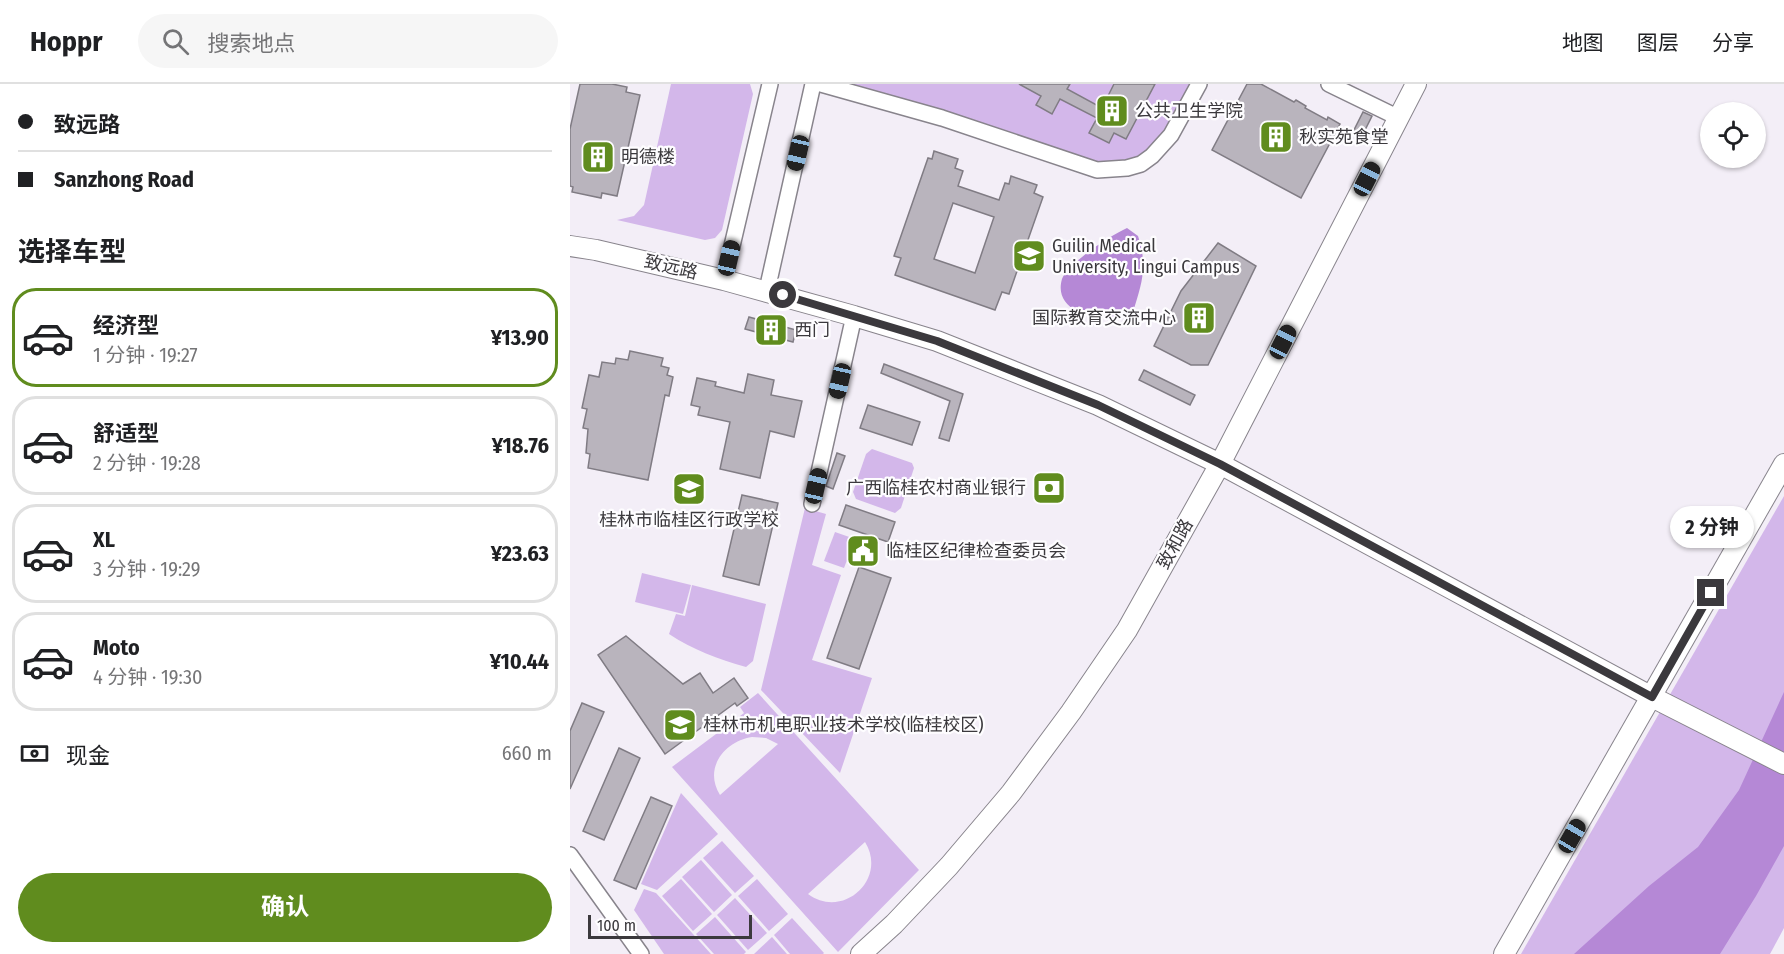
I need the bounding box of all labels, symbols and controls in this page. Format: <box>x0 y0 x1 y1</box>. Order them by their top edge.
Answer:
search box <box>138 14 558 68</box>
text: Hoppr <box>30 25 102 58</box>
icon: search <box>159 25 192 58</box>
text: 搜索地点 <box>207 30 295 57</box>
text: 地图 <box>1562 30 1604 56</box>
text: 图层 <box>1637 30 1679 56</box>
text: 分享 <box>1712 30 1754 56</box>
building icon: 公共卫生学院 <box>1094 93 1130 129</box>
place label: 公共卫生学院 <box>1135 100 1243 122</box>
map controls <box>1700 102 1766 168</box>
button: locate <box>1700 102 1766 168</box>
text: 致远路 <box>54 111 120 138</box>
building icon: 秋实苑食堂 <box>1258 119 1294 155</box>
place label: 秋实苑食堂 <box>1299 126 1389 148</box>
car <box>785 133 811 173</box>
building icon: 明德楼 <box>580 139 616 175</box>
place label: 明德楼 <box>621 146 675 168</box>
car <box>1351 159 1383 199</box>
text: Sanzhong Road <box>54 166 194 193</box>
place label: Guilin Medical University, Lingui Campus <box>1052 235 1240 278</box>
text: 选择车型 <box>18 236 126 268</box>
car <box>716 238 742 278</box>
school or university icon: Guilin Medical University, Lingui Campus <box>1011 238 1047 274</box>
street label: 致远路 <box>642 250 700 284</box>
route start <box>769 281 796 308</box>
building icon: 国际教育交流中心 <box>1181 300 1217 336</box>
place label: 国际教育交流中心 <box>1032 307 1176 329</box>
icon: car <box>21 311 75 365</box>
text: 经济型 <box>93 312 159 339</box>
building icon: 西门 <box>753 312 789 348</box>
place label: 西门 <box>794 319 830 341</box>
car <box>1267 322 1299 362</box>
text: ¥13.90 <box>491 324 549 351</box>
text: 1 分钟 · 19:27 <box>93 343 198 367</box>
car <box>827 361 853 401</box>
icon: car <box>21 419 75 473</box>
text: 舒适型 <box>93 420 159 447</box>
text: ¥18.76 <box>492 432 549 459</box>
text: 2 分钟 · 19:28 <box>93 451 201 475</box>
car <box>803 466 829 506</box>
bank icon: 广西临桂农村商业银行 <box>1031 470 1067 506</box>
school or university icon: 桂林市临桂区行政学校 <box>671 471 707 507</box>
place label: 广西临桂农村商业银行 <box>846 477 1026 499</box>
callout: 2 分钟 <box>1669 506 1753 548</box>
place label: 桂林市临桂区行政学校 <box>599 509 779 531</box>
street label: 致和路 <box>1152 515 1198 573</box>
text: 2 分钟 <box>1685 515 1739 539</box>
text: XL <box>93 526 115 553</box>
icon: car <box>21 527 75 581</box>
public building icon: 临桂区纪律检查委员会 <box>845 533 881 569</box>
text: ¥23.63 <box>491 540 549 567</box>
place label: 临桂区纪律检查委员会 <box>886 540 1066 562</box>
text: 3 分钟 · 19:29 <box>93 557 201 581</box>
route end <box>1697 579 1724 606</box>
text: Moto <box>93 634 140 661</box>
icon: car <box>21 635 75 689</box>
text: ¥10.44 <box>490 648 549 675</box>
text: 4 分钟 · 19:30 <box>93 665 202 689</box>
school or university icon: 桂林市机电职业技术学校(临桂校区) <box>662 707 698 743</box>
place label: 桂林市机电职业技术学校(临桂校区) <box>703 714 984 736</box>
icon: cash <box>18 737 51 770</box>
text: 660 m <box>502 741 552 765</box>
text: 现金 <box>66 742 110 769</box>
car <box>1555 816 1589 856</box>
button: 确认 <box>18 873 552 942</box>
scale bar <box>588 912 752 940</box>
text: 100 m <box>597 916 636 935</box>

